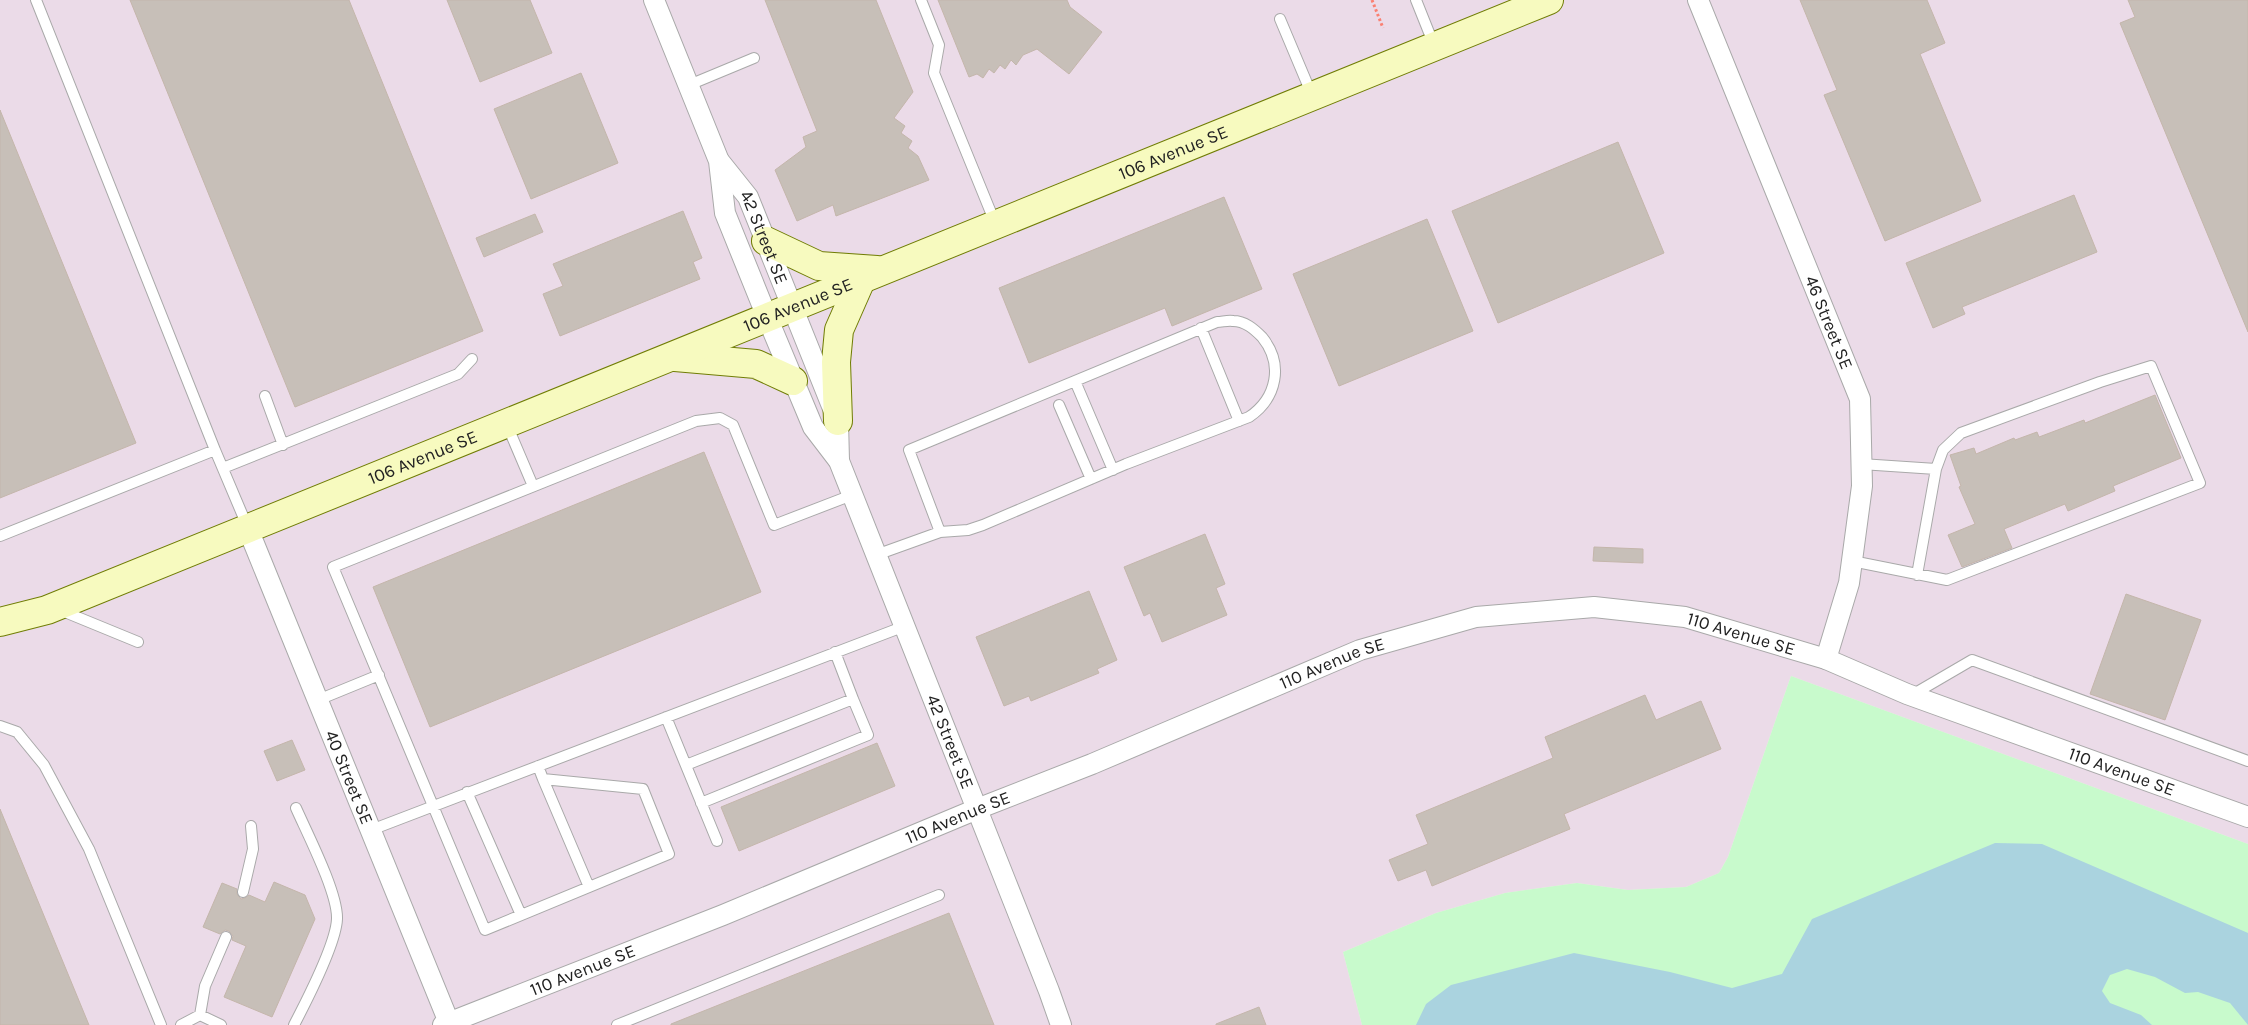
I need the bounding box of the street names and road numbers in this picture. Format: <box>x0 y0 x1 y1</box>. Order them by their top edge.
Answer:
street label: 106 Avenue SE <box>1115 121 1231 185</box>
street label: 42 Street SE <box>735 185 793 287</box>
street label: 46 Street SE <box>1800 272 1858 373</box>
street label: 106 Avenue SE <box>740 273 856 337</box>
street label: 106 Avenue SE <box>365 425 480 489</box>
street label: 110 Avenue SE <box>1685 607 1798 660</box>
street label: 110 Avenue SE <box>1276 633 1387 694</box>
street label: 42 Street SE <box>922 691 979 792</box>
street label: 40 Street SE <box>320 727 378 828</box>
street label: 110 Avenue SE <box>2066 742 2178 801</box>
street label: 110 Avenue SE <box>902 786 1013 849</box>
street label: 110 Avenue SE <box>527 940 639 1001</box>

